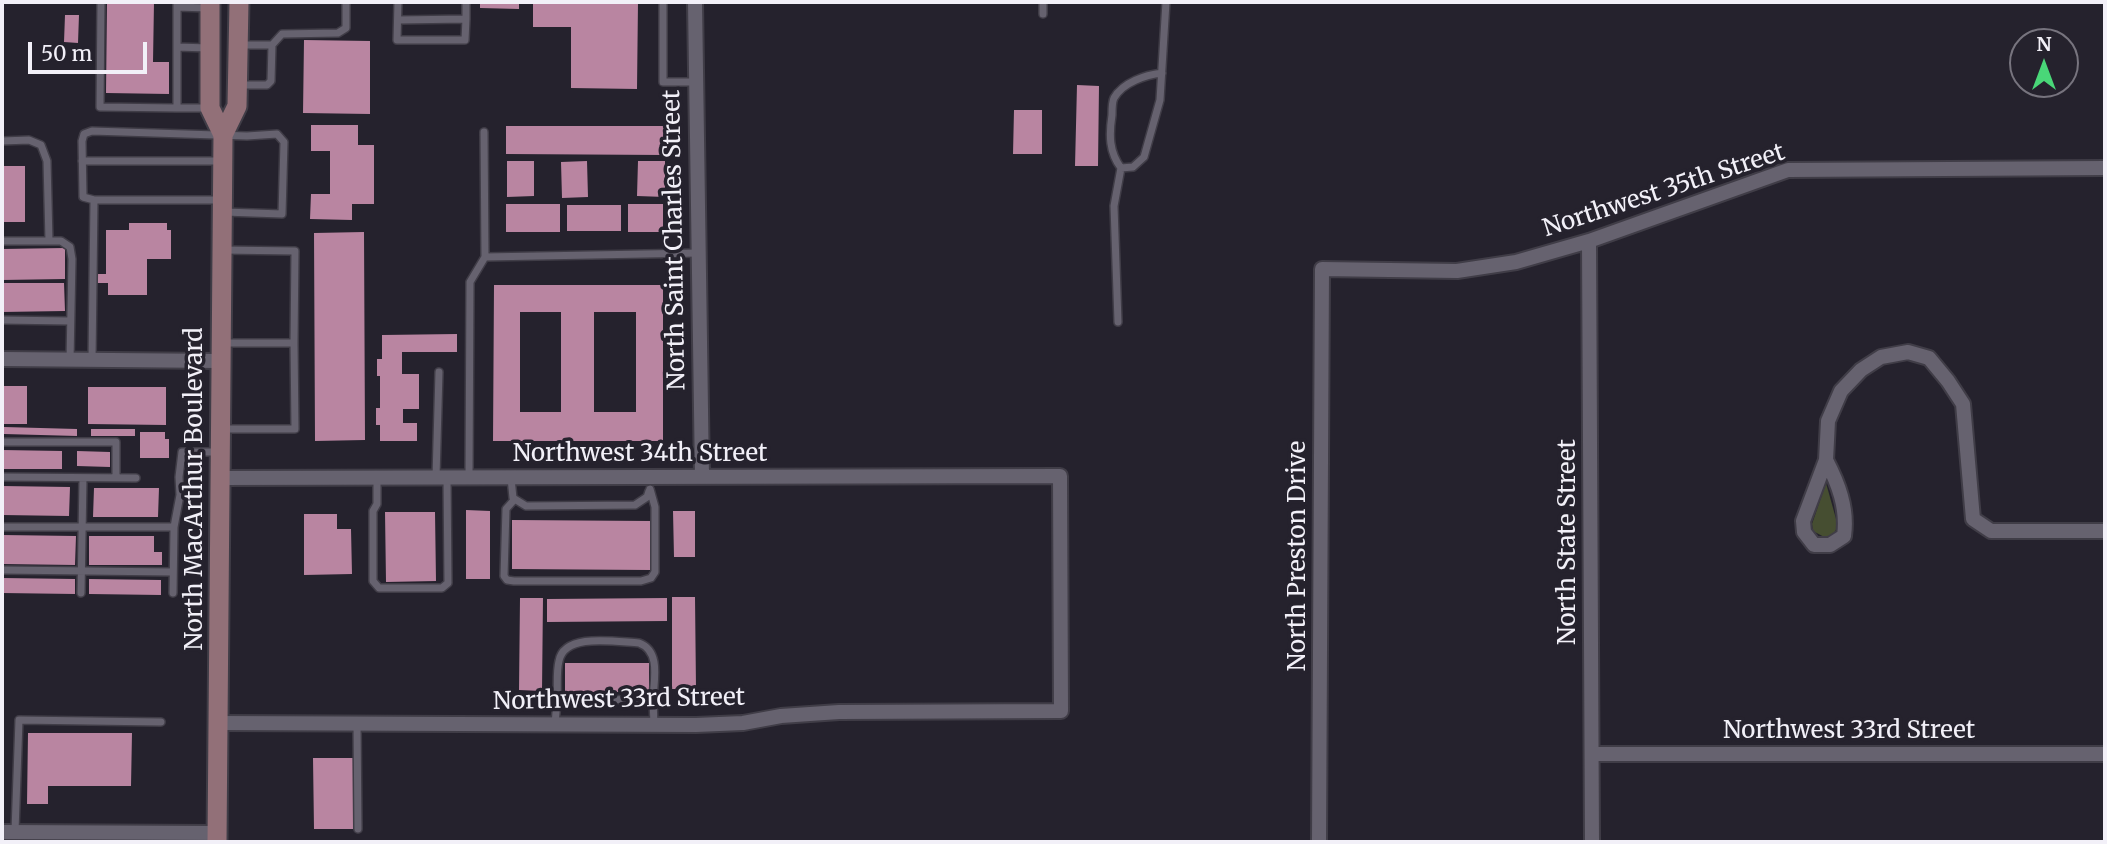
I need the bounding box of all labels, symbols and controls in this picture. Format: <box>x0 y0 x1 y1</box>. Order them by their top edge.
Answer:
scale bar <box>32 28 150 72</box>
north arrow <box>2009 28 2079 98</box>
text: N <box>2036 32 2052 56</box>
text: 50 m <box>41 40 92 67</box>
street label: North Saint Charles Street <box>658 89 692 391</box>
street label: Northwest 35th Street <box>1539 138 1789 244</box>
street label: North MacArthur Boulevard <box>181 327 209 651</box>
street label: North State Street <box>1554 439 1582 645</box>
street label: Northwest 34th Street <box>513 440 767 468</box>
street label: North Preston Drive <box>1284 441 1312 671</box>
street label: Northwest 33rd Street <box>493 683 745 717</box>
street label: Northwest 33rd Street <box>1723 717 1975 745</box>

